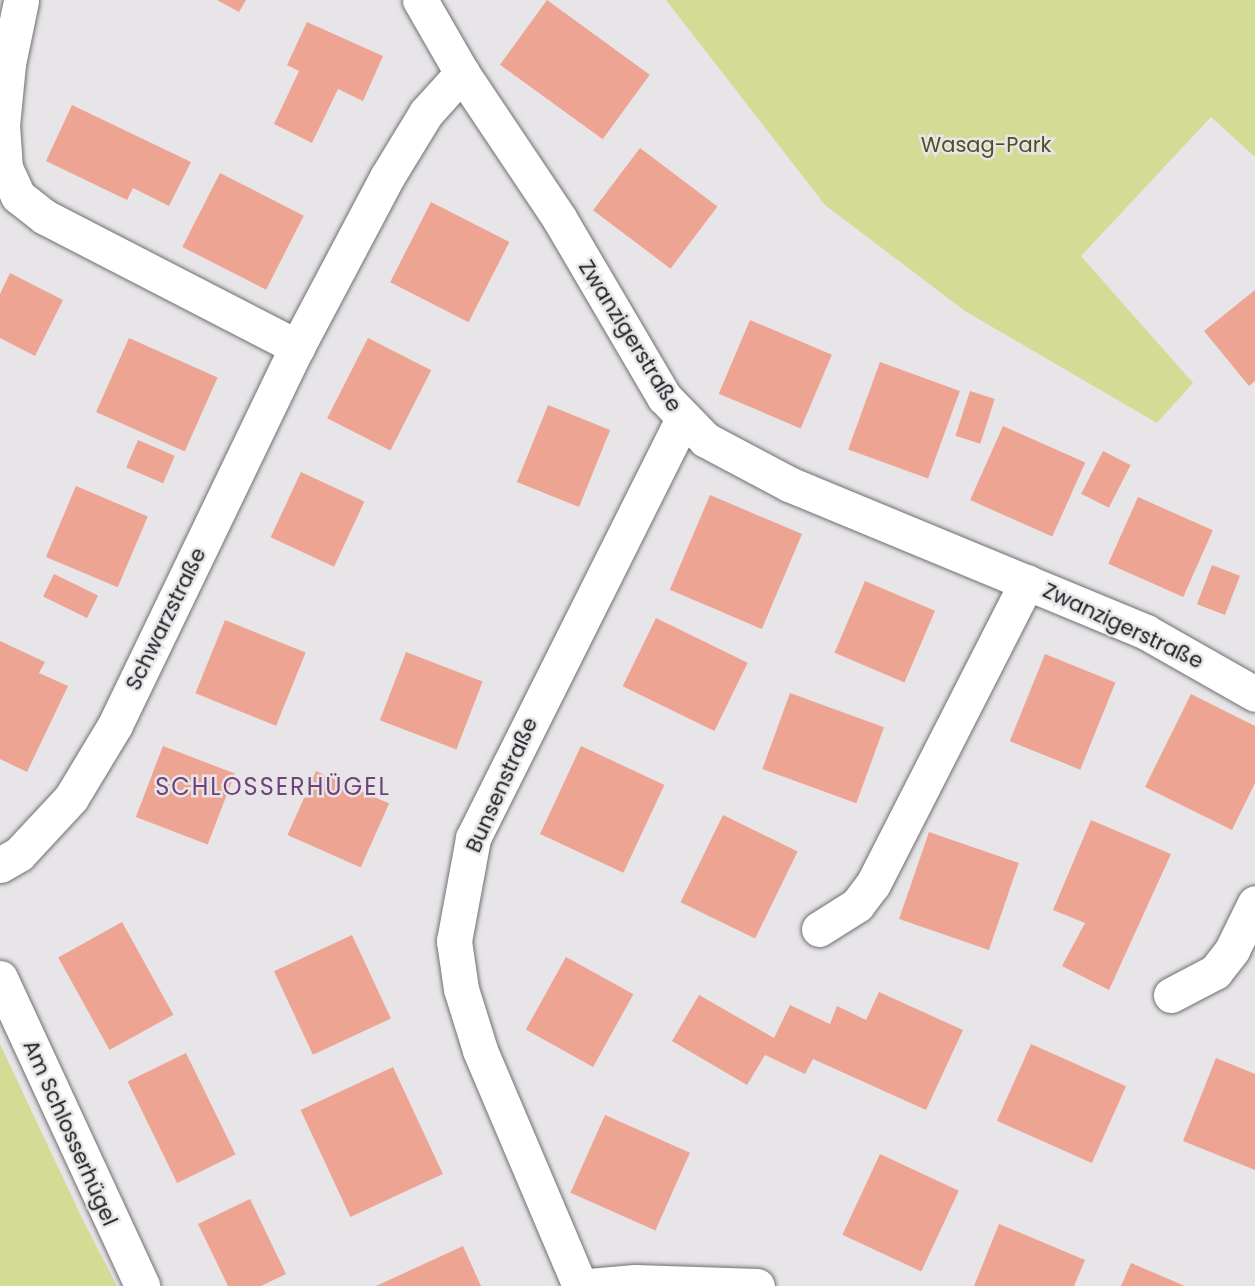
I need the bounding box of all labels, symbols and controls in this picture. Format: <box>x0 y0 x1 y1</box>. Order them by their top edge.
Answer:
park label: Wasag-Park <box>921 132 1051 158</box>
street label: Zwanzigerstraße <box>573 256 687 416</box>
street label: Schwarzstraße <box>121 544 211 694</box>
street label: Zwanzigerstraße <box>1039 578 1207 674</box>
street label: Bunsenstraße <box>461 714 543 856</box>
district label: SCHLOSSERHÜGEL <box>157 773 389 801</box>
street label: Am Schlosserhügel <box>18 1036 122 1230</box>

